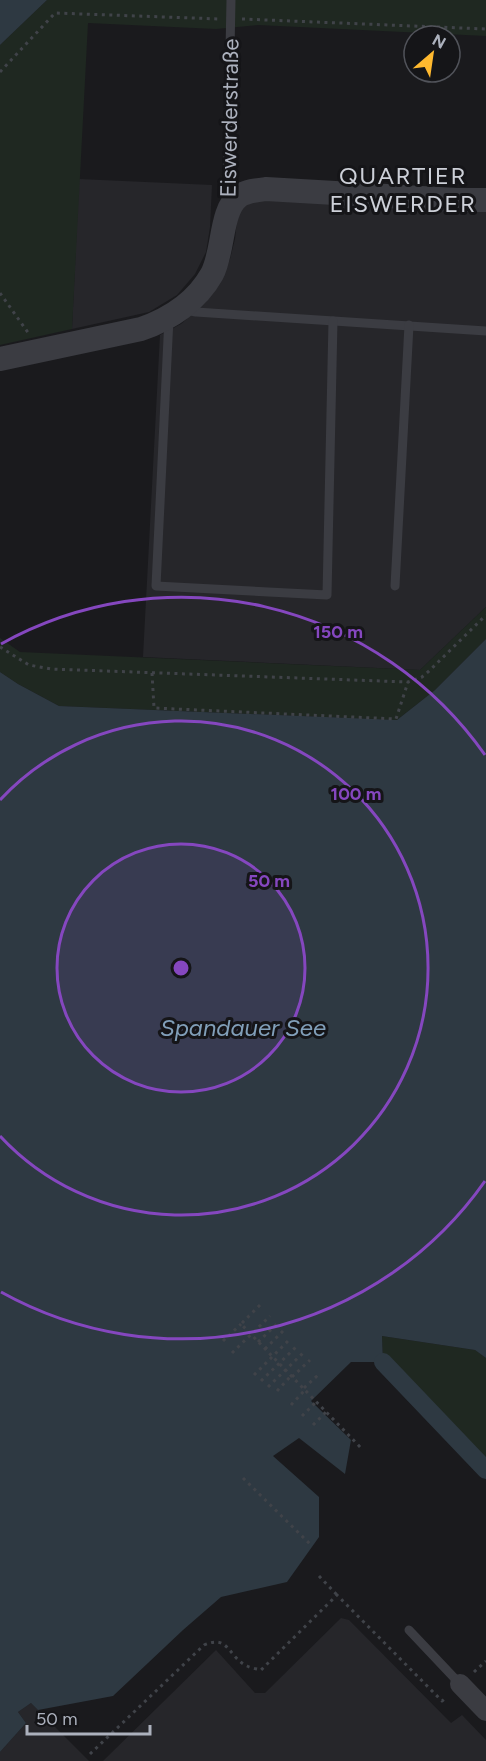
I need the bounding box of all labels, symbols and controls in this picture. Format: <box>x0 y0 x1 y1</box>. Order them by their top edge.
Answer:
north arrow <box>402 24 462 84</box>
text: N <box>429 30 449 53</box>
street label: Eiswerderstraße <box>215 38 244 198</box>
district label: QUARTIER EISWERDER <box>330 161 476 218</box>
text: 150 m <box>313 621 363 643</box>
text: 100 m <box>331 783 381 805</box>
text: 50 m <box>248 870 290 892</box>
centre of rings <box>171 958 191 978</box>
water label: Spandauer See <box>160 1013 326 1042</box>
scale bar <box>27 1698 150 1736</box>
text: 50 m <box>36 1708 78 1730</box>

